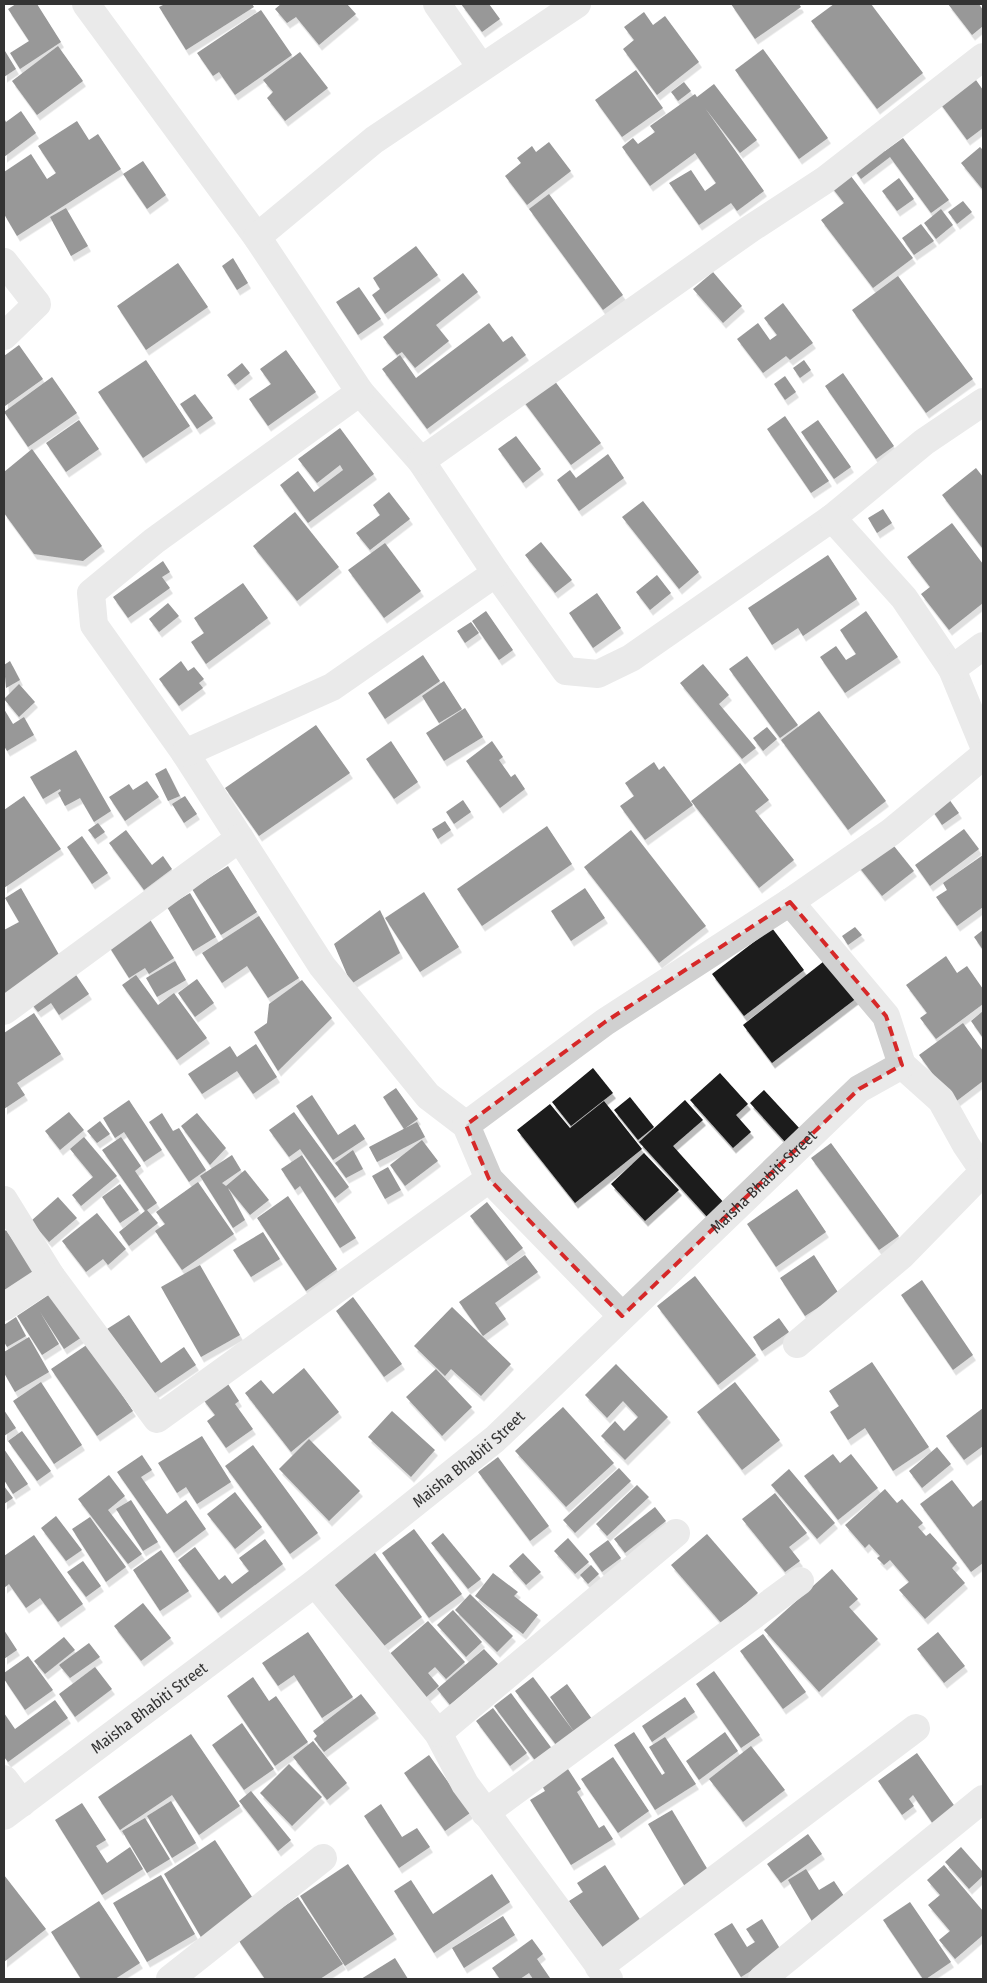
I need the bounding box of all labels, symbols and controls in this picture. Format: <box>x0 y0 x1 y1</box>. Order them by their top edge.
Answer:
street label: Maisha Bhabiti Street <box>706 1126 821 1237</box>
street label: Maisha Bhabiti Street <box>409 1406 529 1511</box>
street label: Maisha Bhabiti Street <box>87 1658 212 1758</box>

